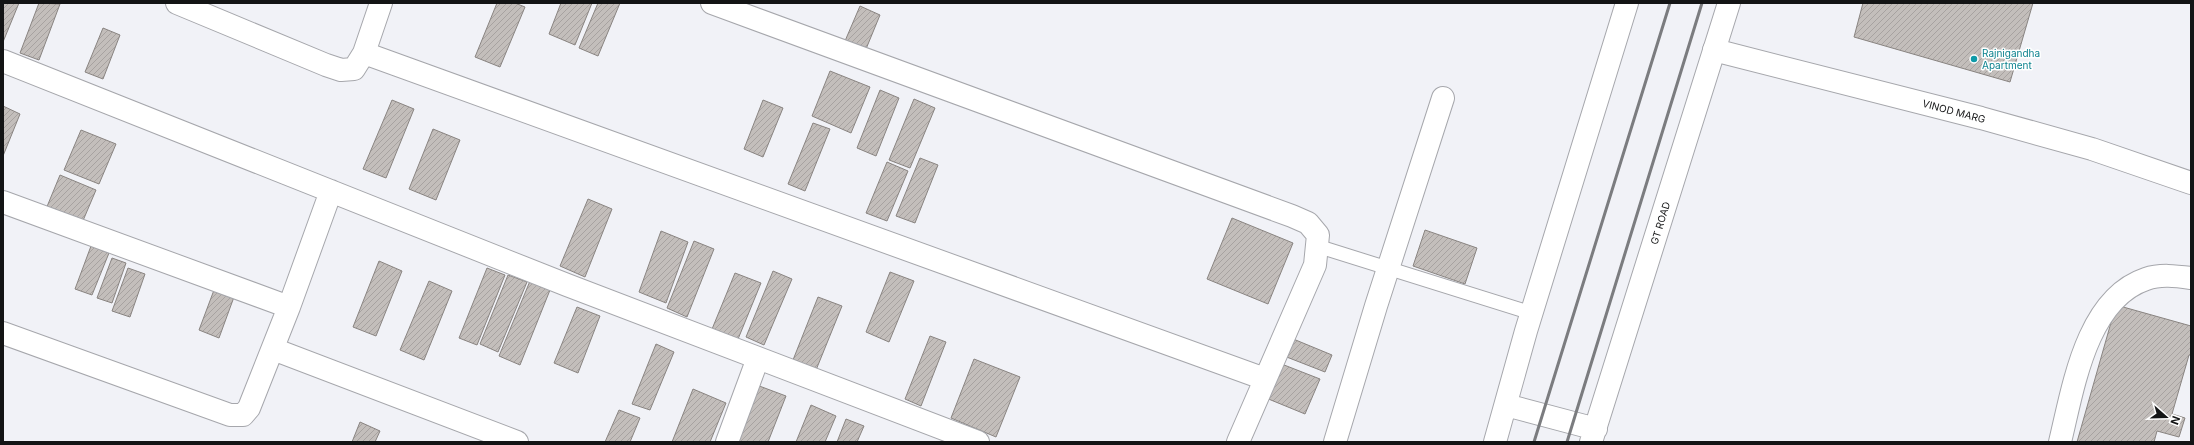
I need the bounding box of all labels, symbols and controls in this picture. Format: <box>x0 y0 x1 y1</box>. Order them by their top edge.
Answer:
place label: Rajnigandha Apartment <box>1982 47 2040 71</box>
marker: Rajnigandha Apartment <box>1969 54 1979 64</box>
street label: VINOD MARG <box>1921 97 1987 125</box>
street label: GT ROAD <box>1648 200 1672 246</box>
north arrow <box>2146 397 2186 437</box>
text: N <box>2167 414 2183 427</box>

